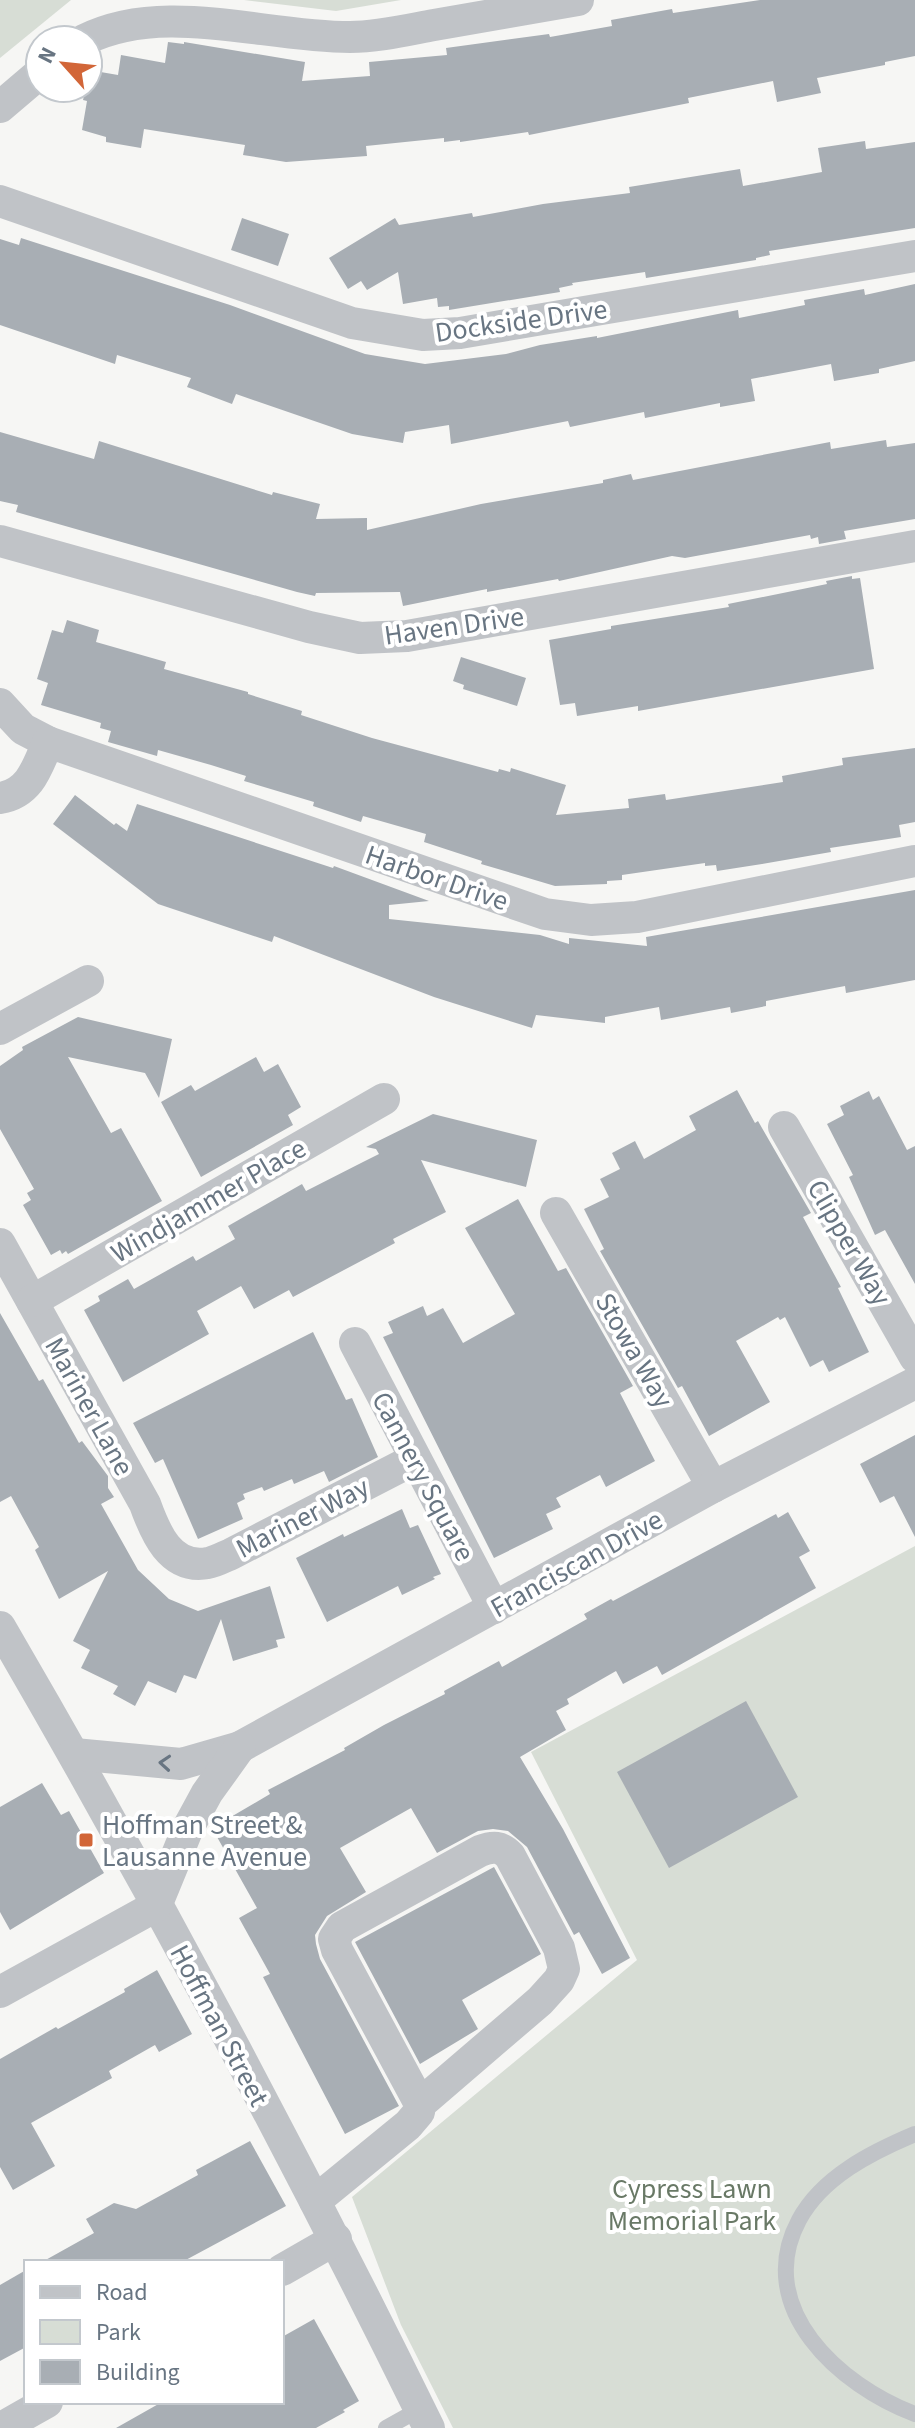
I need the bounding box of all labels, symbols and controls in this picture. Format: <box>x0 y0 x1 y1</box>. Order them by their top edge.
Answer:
north arrow <box>24 24 104 104</box>
text: N <box>29 42 65 69</box>
street label: Dockside Drive <box>433 289 610 353</box>
street label: Haven Drive <box>382 596 527 656</box>
street label: Harbor Drive <box>360 835 514 921</box>
street label: Windjammer Place <box>103 1129 314 1273</box>
street label: Clipper Way <box>797 1172 901 1313</box>
street label: Stowa Way <box>585 1286 683 1415</box>
street label: Mariner Lane <box>35 1330 144 1483</box>
street label: Cannery Square <box>362 1385 485 1568</box>
street label: Mariner Way <box>229 1467 376 1568</box>
street label: Franciscan Drive <box>483 1500 670 1628</box>
one-way arrow <box>158 1755 171 1772</box>
place label: Hoffman Street & Lausanne Avenue <box>102 1805 307 1877</box>
marker: Hoffman Street & Lausanne Avenue <box>77 1831 95 1849</box>
street label: Hoffman Street <box>160 1938 279 2114</box>
park label: Cypress Lawn Memorial Park <box>608 2169 776 2241</box>
legend <box>24 2260 284 2404</box>
text: Road <box>96 2275 148 2310</box>
text: Park <box>96 2315 141 2350</box>
text: Building <box>96 2355 180 2390</box>

